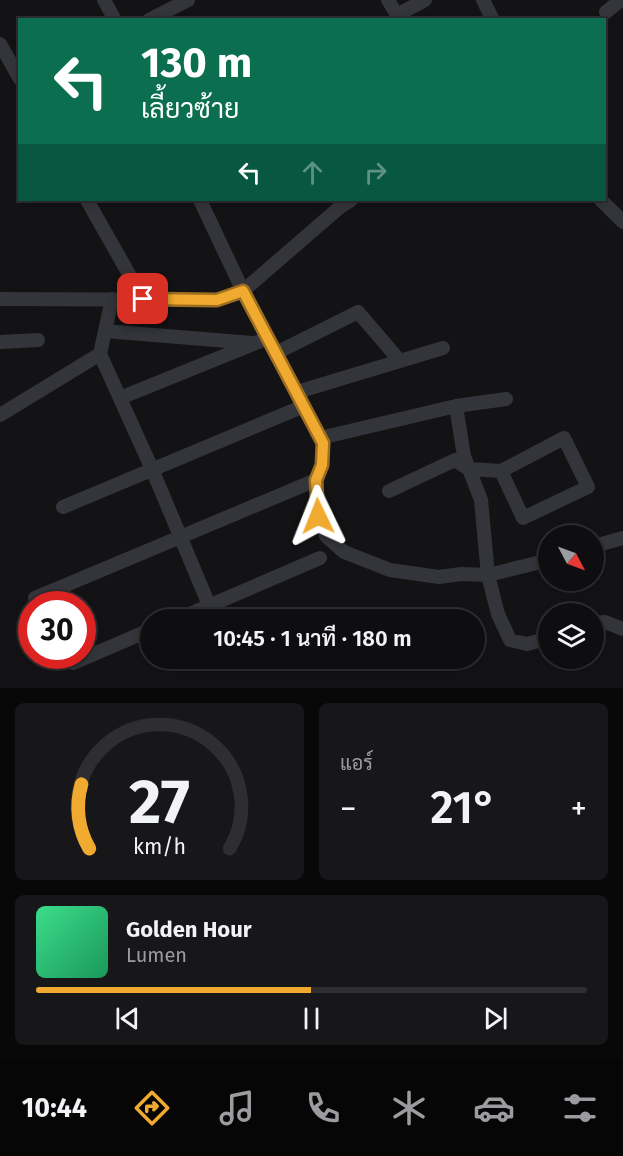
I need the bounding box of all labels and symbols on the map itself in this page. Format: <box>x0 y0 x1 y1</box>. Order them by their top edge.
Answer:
pin <box>117 273 168 324</box>
position arrow <box>286 484 350 548</box>
north arrow <box>538 525 604 591</box>
speed limit sign: 30 <box>18 591 96 669</box>

